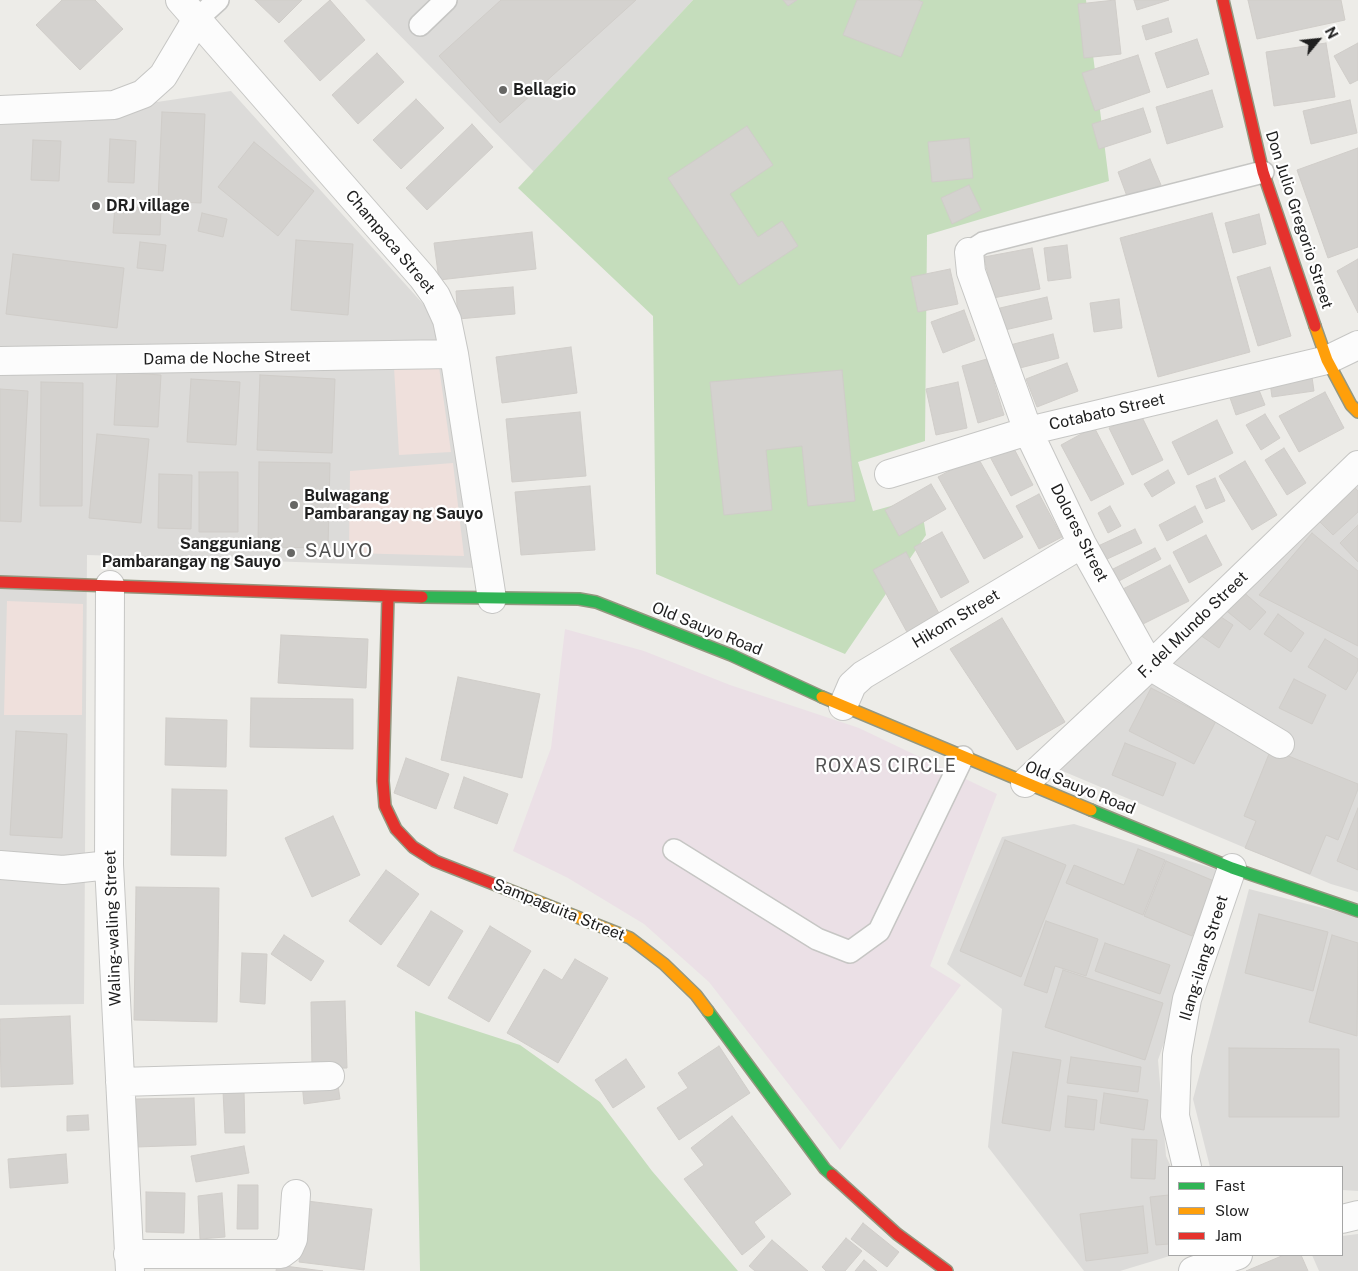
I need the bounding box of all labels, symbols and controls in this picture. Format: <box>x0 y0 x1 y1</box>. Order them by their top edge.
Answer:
north arrow <box>1293 15 1343 65</box>
text: N <box>1322 24 1341 42</box>
place label: Bellagio <box>513 80 576 100</box>
marker: Bellagio <box>497 84 509 96</box>
street label: Don Julio Gregorio Street <box>1261 129 1337 311</box>
street label: Champaca Street <box>341 186 439 298</box>
place label: DRJ village <box>106 196 190 216</box>
marker: DRJ village <box>90 200 102 212</box>
street label: Dama de Noche Street <box>143 347 311 369</box>
street label: Cotabato Street <box>1047 389 1167 435</box>
street label: Dolores Street <box>1046 481 1112 585</box>
place label: Bulwagang Pambarangay ng Sauyo <box>304 486 483 524</box>
marker: Bulwagang Pambarangay ng Sauyo <box>288 499 300 511</box>
place label: Sangguniang Pambarangay ng Sauyo <box>102 534 281 572</box>
district label: SAUYO <box>304 540 374 562</box>
marker: Sangguniang Pambarangay ng Sauyo <box>285 547 297 559</box>
street label: F. del Mundo Street <box>1134 568 1252 682</box>
street label: Hikom Street <box>909 585 1003 653</box>
street label: Old Sauyo Road <box>649 598 765 660</box>
district label: ROXAS CIRCLE <box>814 755 958 777</box>
street label: Old Sauyo Road <box>1022 757 1138 819</box>
street label: Waling-waling Street <box>101 850 125 1006</box>
street label: Sampaguita Street <box>490 875 628 945</box>
street label: Ilang-ilang Street <box>1176 893 1232 1023</box>
legend <box>1168 1166 1343 1256</box>
text: Fast <box>1215 1177 1245 1194</box>
text: Slow <box>1215 1202 1249 1219</box>
text: Jam <box>1215 1227 1242 1244</box>

